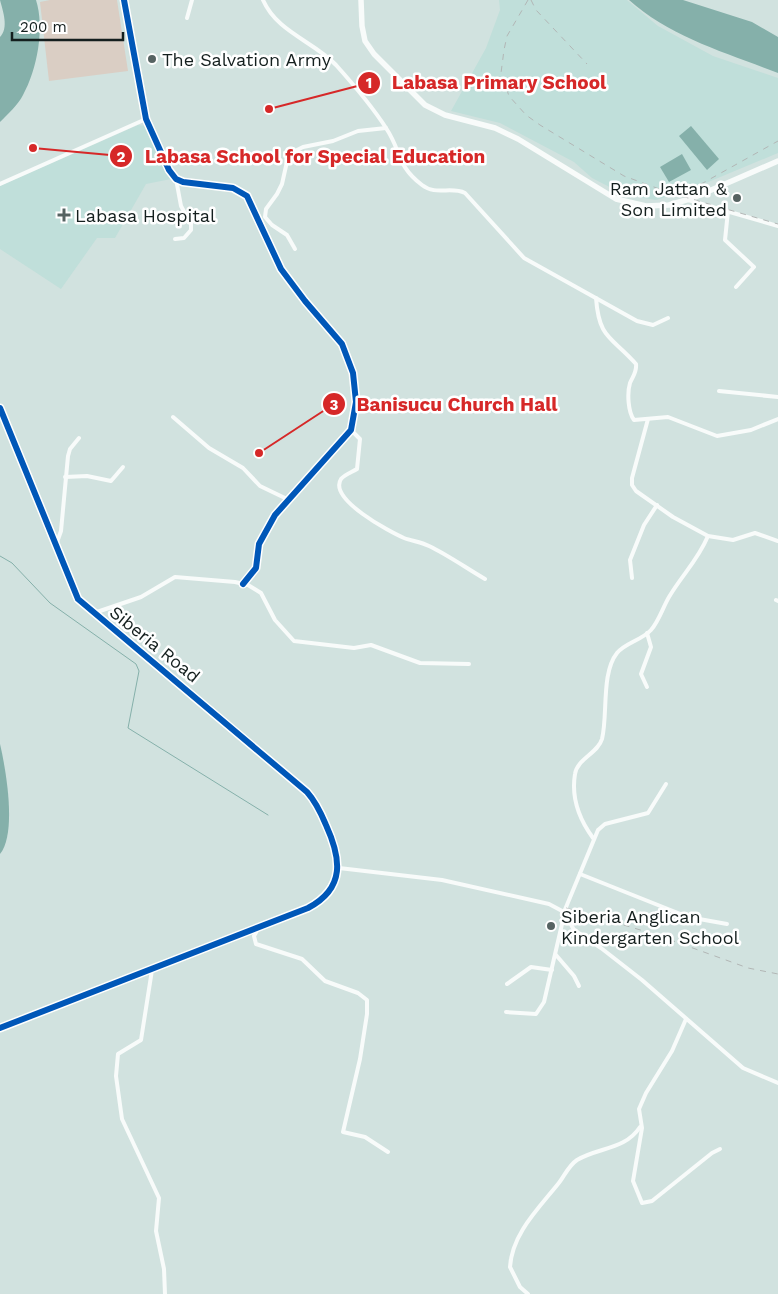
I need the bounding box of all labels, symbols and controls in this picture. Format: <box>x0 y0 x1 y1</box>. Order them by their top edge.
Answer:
scale bar <box>12 10 124 42</box>
text: 200 m <box>20 18 67 36</box>
place label: The Salvation Army <box>162 49 332 70</box>
marker: The Salvation Army <box>146 53 158 65</box>
callout: Labasa Primary School <box>357 66 617 100</box>
text: Labasa Primary School <box>392 71 607 94</box>
text: 1 <box>366 74 372 92</box>
callout: Labasa School for Special Education <box>109 139 496 173</box>
text: Labasa School for Special Education <box>145 145 485 168</box>
text: 2 <box>117 148 126 166</box>
place label: Ram Jattan & Son Limited <box>610 178 728 220</box>
marker: Ram Jattan & Son Limited <box>731 192 743 204</box>
place label: Labasa Hospital <box>75 205 216 226</box>
marker: Labasa Hospital <box>57 208 71 222</box>
callout: Banisucu Church Hall <box>321 387 568 421</box>
text: Banisucu Church Hall <box>356 393 558 416</box>
text: 3 <box>330 396 339 414</box>
street label: Siberia Road <box>106 601 204 687</box>
place label: Siberia Anglican Kindergarten School <box>561 906 739 948</box>
marker: Siberia Anglican Kindergarten School <box>545 920 557 932</box>

